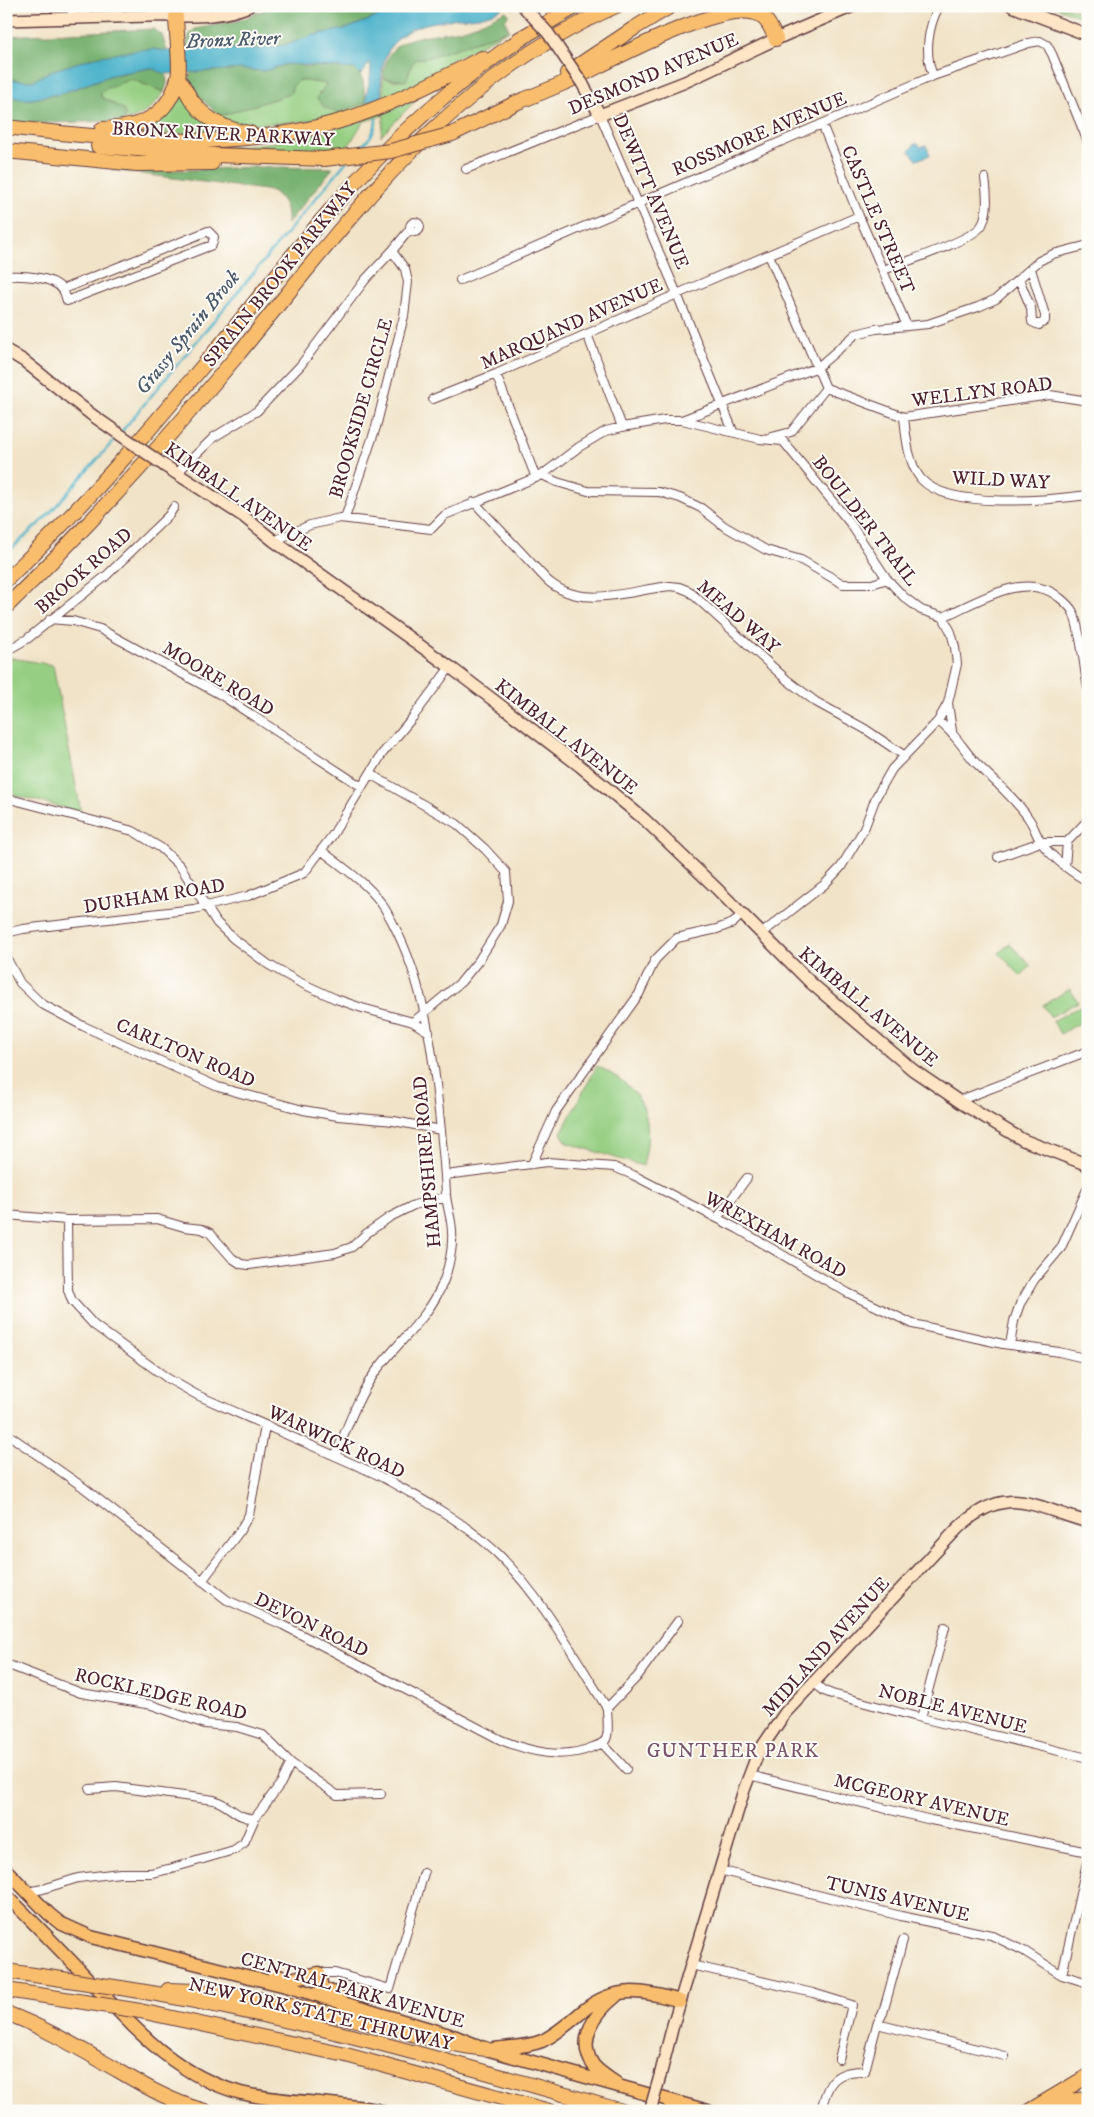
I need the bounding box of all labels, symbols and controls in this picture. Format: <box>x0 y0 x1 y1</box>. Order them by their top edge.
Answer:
water label: Bronx River <box>185 26 282 55</box>
street label: DESMOND AVENUE <box>565 28 742 121</box>
street label: ROSSMORE AVENUE <box>669 87 850 182</box>
street label: DEWITT AVENUE <box>607 110 694 273</box>
street label: BRONX RIVER PARKWAY <box>111 117 336 152</box>
street label: CASTLE STREET <box>836 142 919 298</box>
street label: SPRAIN BROOK PARKWAY <box>199 177 362 372</box>
water label: Grassy Sprain Brook <box>130 265 246 400</box>
street label: MARQUAND AVENUE <box>477 274 666 375</box>
street label: BROOKSIDE CIRCLE <box>325 316 398 501</box>
street label: WELLYN ROAD <box>909 372 1054 413</box>
street label: KIMBALL AVENUE <box>160 438 316 557</box>
street label: BOULDER TRAIL <box>807 451 923 591</box>
street label: WILD WAY <box>951 466 1051 495</box>
street label: BROOK ROAD <box>31 523 137 619</box>
street label: MEAD WAY <box>692 575 785 660</box>
street label: MOORE ROAD <box>158 637 278 722</box>
street label: KIMBALL AVENUE <box>490 674 642 800</box>
street label: DURHAM ROAD <box>82 874 227 919</box>
street label: KIMBALL AVENUE <box>794 942 942 1072</box>
street label: CARLTON ROAD <box>112 1014 258 1093</box>
street label: HAMPSHIRE ROAD <box>409 1075 446 1249</box>
street label: WREXHAM ROAD <box>699 1186 850 1284</box>
street label: WARWICK ROAD <box>263 1400 408 1484</box>
street label: MIDLAND AVENUE <box>757 1572 895 1722</box>
street label: DEVON ROAD <box>251 1588 372 1663</box>
street label: ROCKLEDGE ROAD <box>72 1663 249 1725</box>
street label: NOBLE AVENUE <box>876 1680 1029 1739</box>
district label: GUNTHER PARK <box>647 1739 819 1764</box>
street label: MCGEORY AVENUE <box>832 1769 1012 1832</box>
street label: TUNIS AVENUE <box>823 1872 972 1927</box>
street label: CENTRAL PARK AVENUE <box>238 1947 467 2033</box>
street label: NEW YORK STATE THRUWAY <box>186 1973 456 2056</box>

